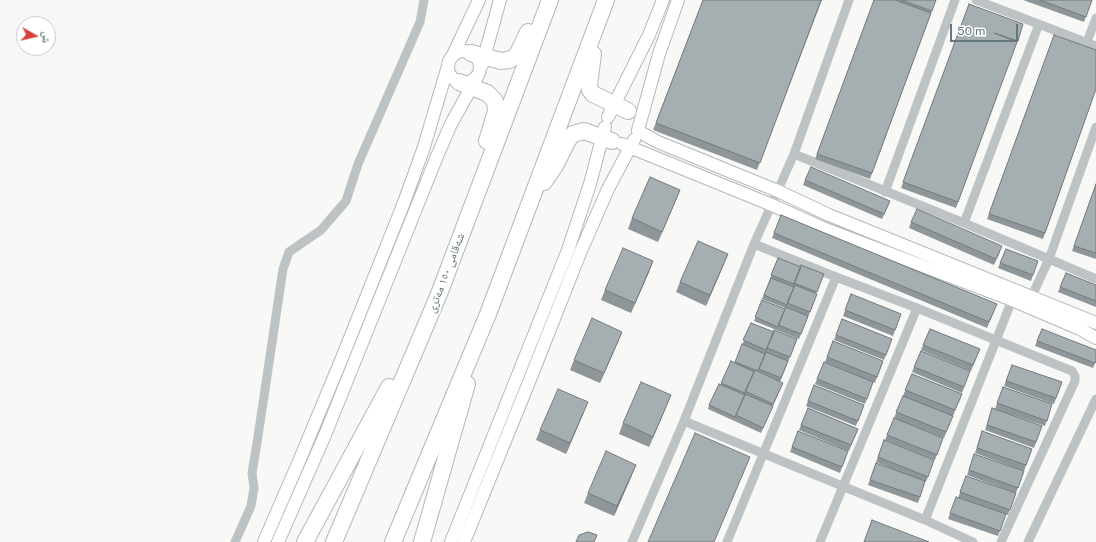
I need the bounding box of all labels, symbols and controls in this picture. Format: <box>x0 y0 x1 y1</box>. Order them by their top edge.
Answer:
north arrow <box>16 16 56 56</box>
scale bar <box>952 16 1020 42</box>
text: 50 m <box>957 24 985 38</box>
text: ش <box>40 31 54 44</box>
street label: شەقامی ١٥٠ مەتری <box>424 231 468 315</box>

